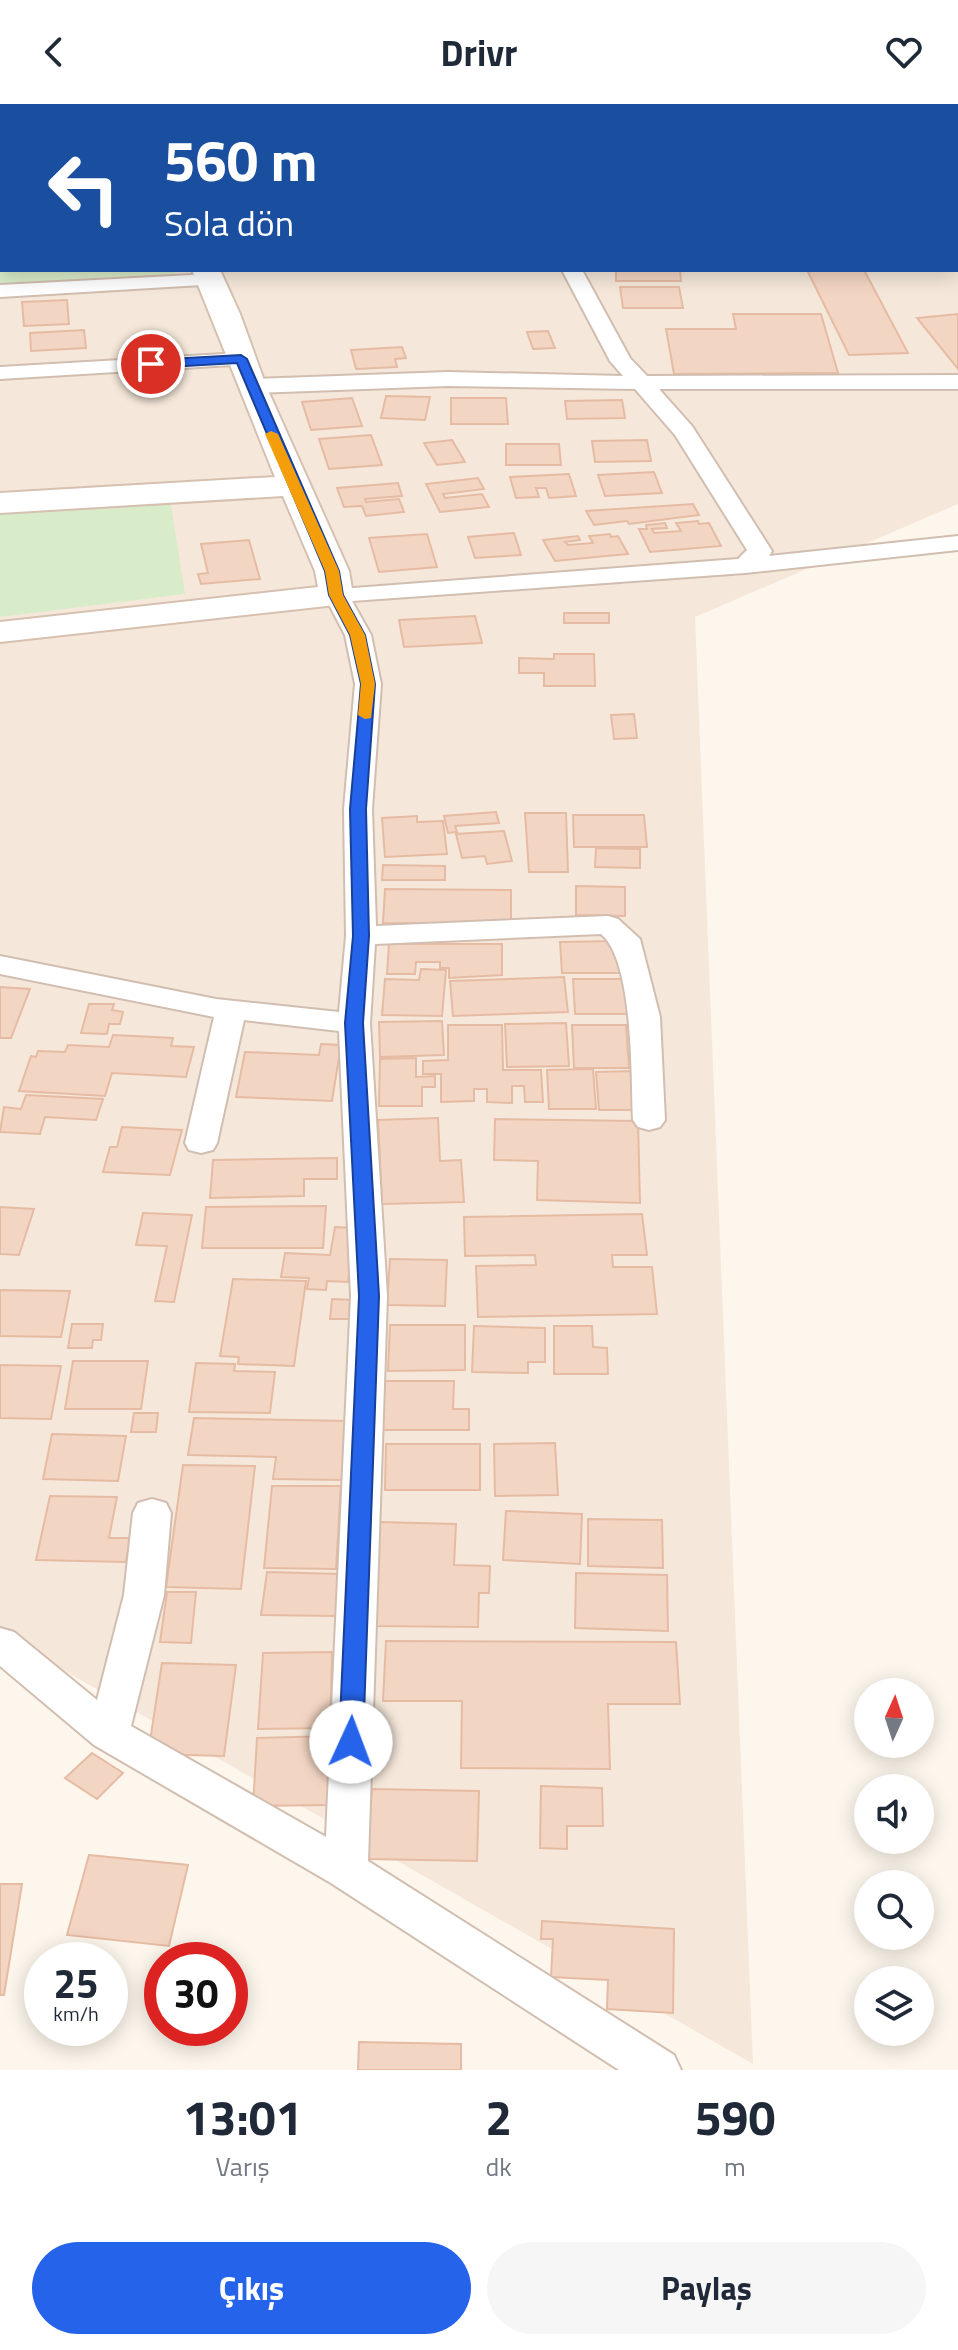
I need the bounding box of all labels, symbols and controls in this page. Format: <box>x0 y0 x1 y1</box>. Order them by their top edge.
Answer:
text: Drivr <box>441 25 517 80</box>
icon: back <box>32 30 76 74</box>
icon: heart <box>882 30 926 74</box>
text: 560 m <box>164 118 317 203</box>
icon: left <box>32 136 136 240</box>
text: Sola dön <box>164 195 294 250</box>
pin <box>117 330 185 398</box>
icon: arrive <box>129 342 173 386</box>
north arrow <box>854 1678 934 1758</box>
map controls <box>854 1678 934 2046</box>
position arrow <box>309 1700 393 1784</box>
button: sound <box>854 1774 934 1854</box>
button: search <box>854 1870 934 1950</box>
speed limit sign: 30 <box>144 1942 248 2046</box>
text: 25 <box>54 1953 98 2014</box>
button: layers <box>854 1966 934 2046</box>
text: km/h <box>53 1998 99 2029</box>
text: 13:01 <box>183 2081 302 2154</box>
text: 2 <box>485 2081 512 2154</box>
text: 590 <box>695 2081 775 2154</box>
text: Varış <box>215 2147 270 2186</box>
text: dk <box>485 2147 512 2186</box>
text: m <box>724 2147 746 2186</box>
button: Çıkış <box>32 2242 471 2334</box>
button: Paylaş <box>487 2242 926 2334</box>

